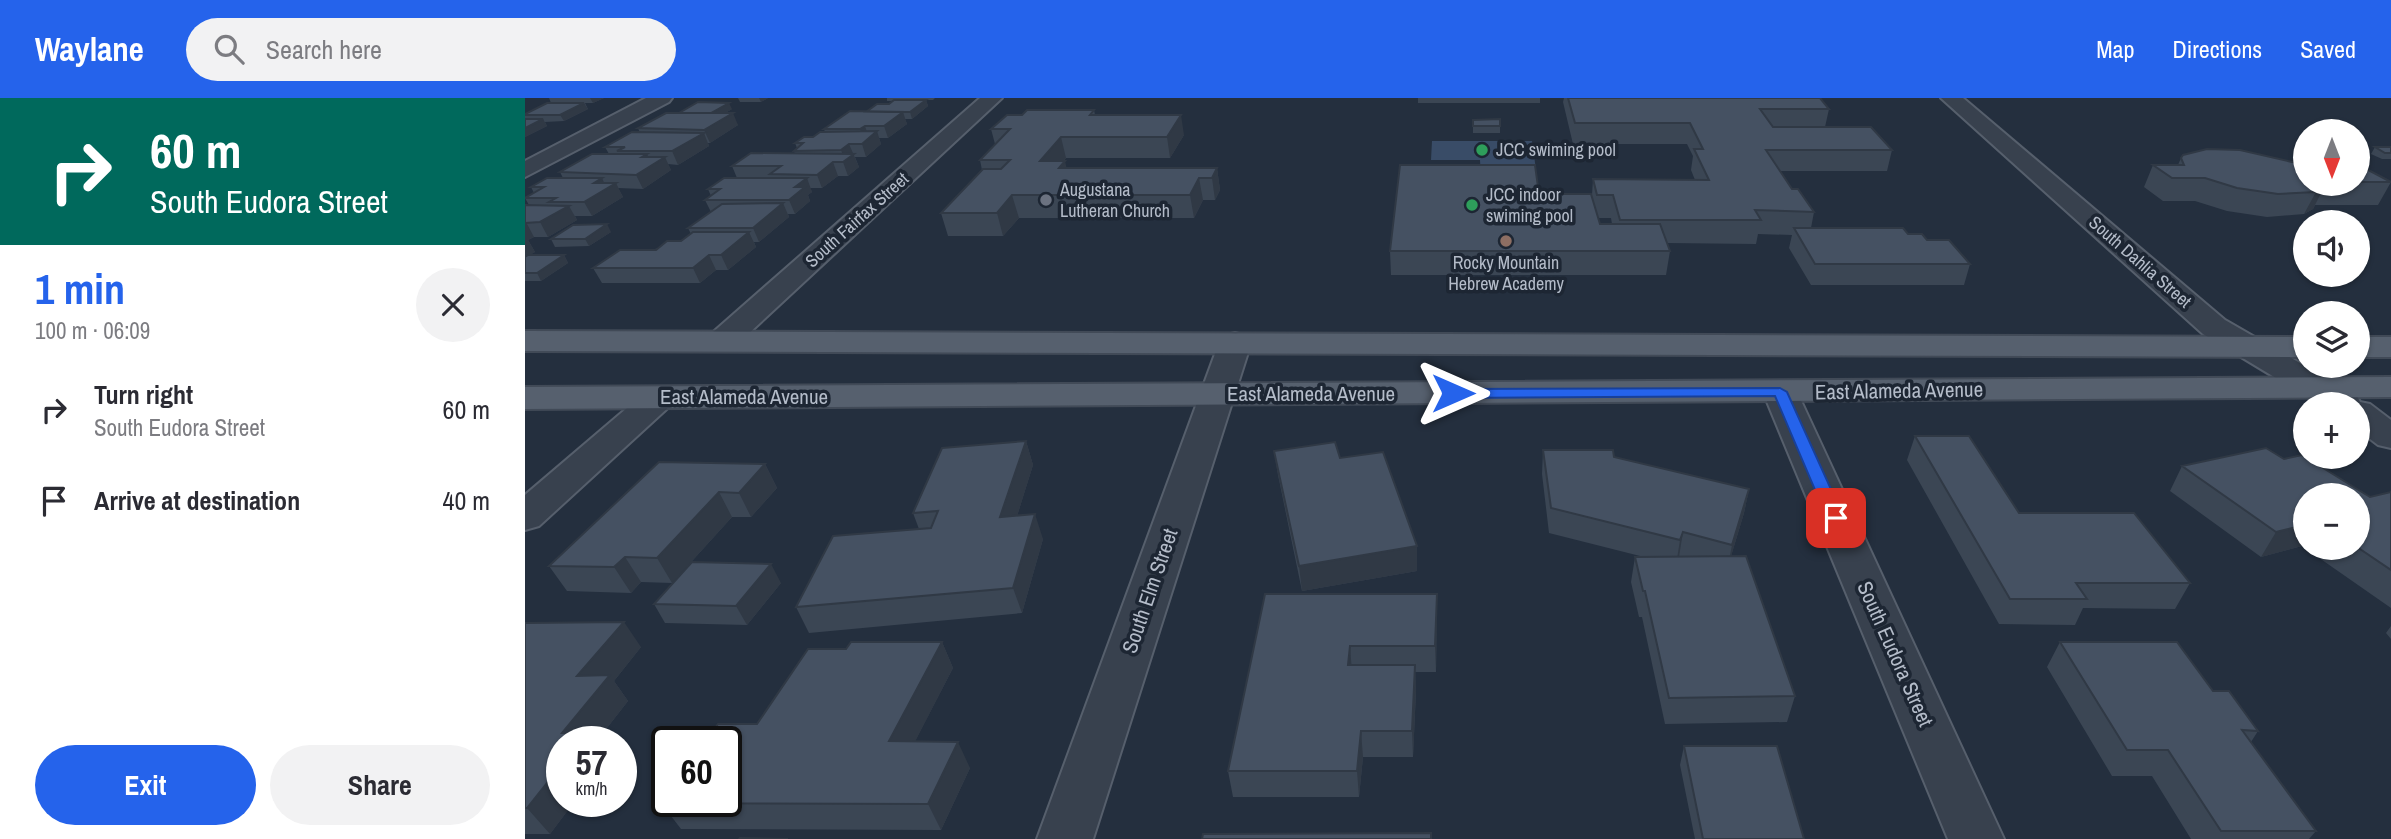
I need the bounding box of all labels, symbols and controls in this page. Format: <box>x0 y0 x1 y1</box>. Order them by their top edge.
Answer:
search box <box>186 18 676 81</box>
text: Waylane <box>35 27 144 71</box>
icon: search <box>210 30 248 68</box>
text: Search here <box>266 32 382 67</box>
text: Map <box>2096 33 2134 65</box>
text: Directions <box>2172 33 2262 65</box>
text: Saved <box>2300 33 2356 65</box>
text: 60 m <box>150 117 242 183</box>
north arrow <box>2293 119 2369 196</box>
map controls <box>2293 119 2370 560</box>
icon: right <box>35 126 126 217</box>
place label: JCC swiming pool <box>1496 137 1616 162</box>
marker: JCC swiming pool <box>1474 142 1490 158</box>
street label: South Fairfax Street <box>799 166 914 273</box>
place label: Augustana Lutheran Church <box>1059 177 1170 223</box>
text: South Eudora Street <box>150 180 388 223</box>
place label: JCC indoor swiming pool <box>1486 182 1573 228</box>
marker: Augustana Lutheran Church <box>1038 192 1054 208</box>
marker: JCC indoor swiming pool <box>1464 197 1480 213</box>
street label: South Dahlia Street <box>2084 210 2197 313</box>
button: sound <box>2293 210 2370 287</box>
marker: Rocky Mountain Hebrew Academy <box>1498 233 1514 249</box>
place label: Rocky Mountain Hebrew Academy <box>1448 250 1564 296</box>
text: 1 min <box>35 261 125 317</box>
button: close <box>416 268 490 342</box>
button: layers <box>2293 301 2370 378</box>
text: 100 m · 06:09 <box>35 315 150 346</box>
position arrow <box>1416 356 1490 430</box>
street label: East Alameda Avenue <box>1815 375 1983 406</box>
text: Turn right <box>94 377 193 412</box>
street label: East Alameda Avenue <box>1227 379 1395 408</box>
street label: East Alameda Avenue <box>660 382 828 411</box>
icon: right <box>35 391 73 429</box>
text: 60 m <box>443 392 490 427</box>
button: + <box>2293 392 2370 469</box>
text: South Eudora Street <box>94 412 265 443</box>
icon: arrive <box>35 482 73 520</box>
text: Arrive at destination <box>94 483 300 518</box>
text: 40 m <box>443 483 490 518</box>
button: − <box>2293 483 2370 560</box>
pin <box>1806 488 1866 548</box>
icon: arrive <box>1817 499 1855 537</box>
street label: South Elm Street <box>1115 524 1184 657</box>
street label: South Eudora Street <box>1850 577 1941 731</box>
speed limit sign: 60 <box>651 726 742 817</box>
text: 57 <box>576 739 607 786</box>
button: Exit <box>35 745 256 825</box>
button: Share <box>270 745 490 825</box>
text: km/h <box>576 776 608 801</box>

